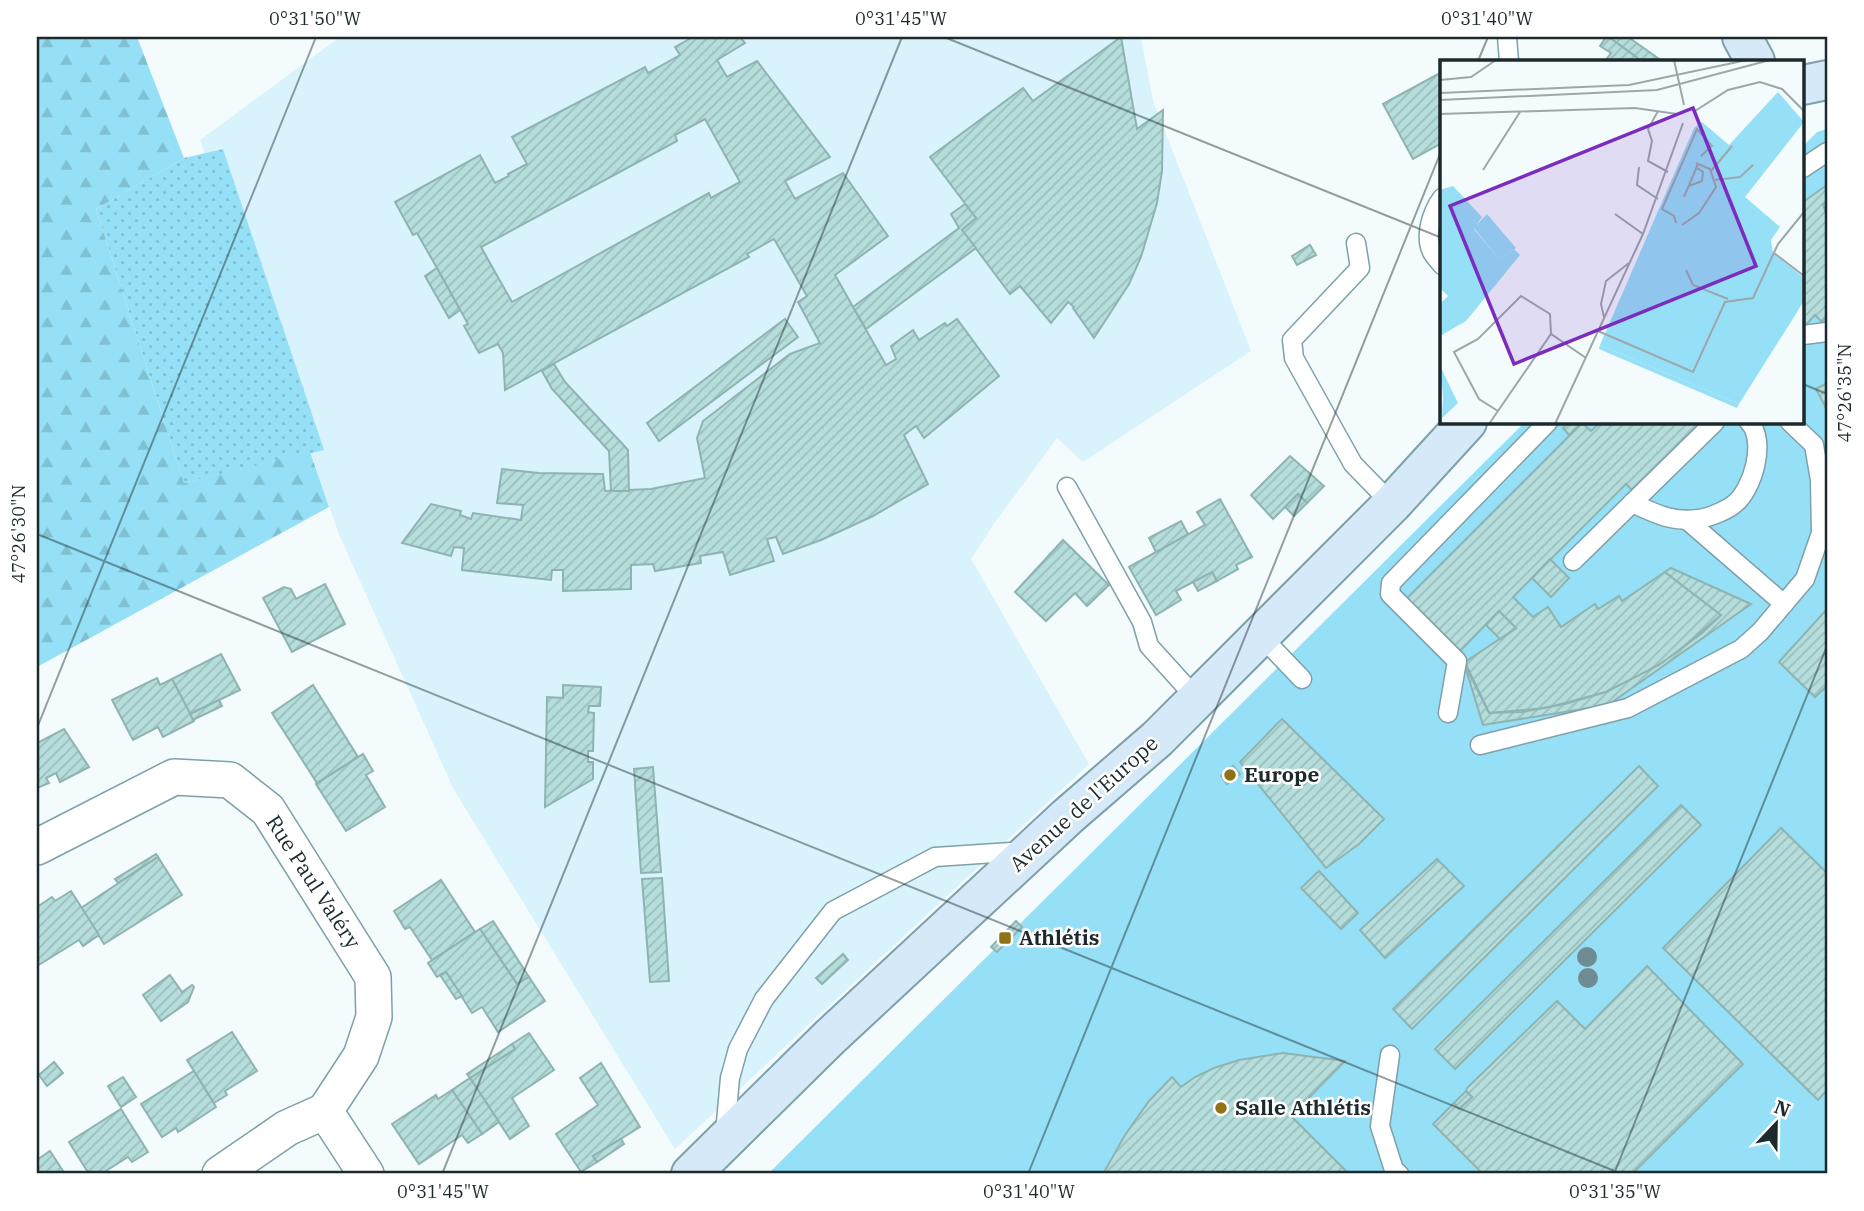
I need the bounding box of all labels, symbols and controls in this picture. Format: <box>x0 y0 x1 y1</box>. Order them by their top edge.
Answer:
text: 0°31'50"W <box>269 7 362 30</box>
text: 0°31'45"W <box>855 7 948 30</box>
text: 0°31'40"W <box>1441 7 1534 30</box>
inset map <box>1440 60 1804 424</box>
text: 47°26'35"N <box>1833 344 1856 443</box>
text: 47°26'30"N <box>7 485 30 584</box>
street label: Avenue de l'Europe <box>1003 729 1164 878</box>
place label: Europe <box>1244 760 1319 788</box>
marker: Europe <box>1222 767 1238 783</box>
street label: Rue Paul Valéry <box>260 809 368 954</box>
place label: Athlétis <box>1019 923 1099 951</box>
marker: Athlétis <box>997 930 1013 946</box>
north arrow <box>1742 1088 1812 1158</box>
place label: Salle Athlétis <box>1235 1093 1371 1121</box>
text: N <box>1771 1094 1794 1122</box>
marker: Salle Athlétis <box>1213 1100 1229 1116</box>
text: 0°31'45"W <box>397 1180 490 1203</box>
text: 0°31'40"W <box>983 1180 1076 1203</box>
text: 0°31'35"W <box>1569 1180 1662 1203</box>

